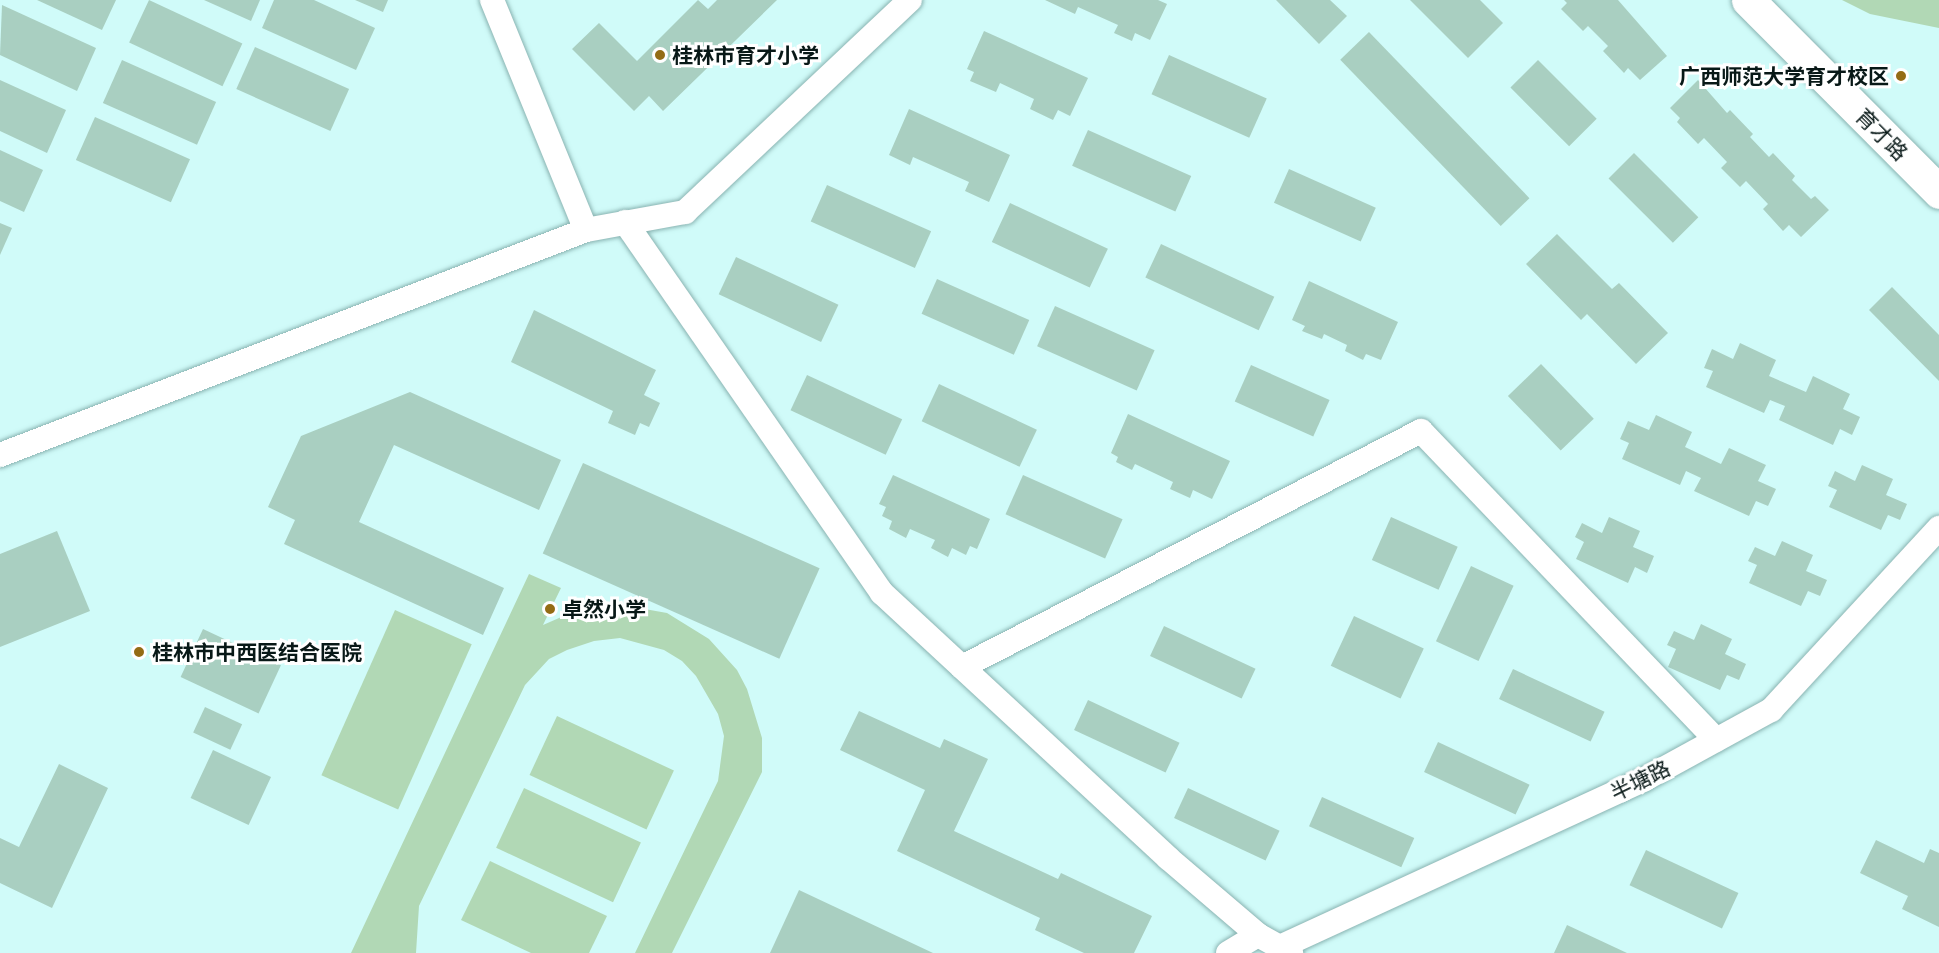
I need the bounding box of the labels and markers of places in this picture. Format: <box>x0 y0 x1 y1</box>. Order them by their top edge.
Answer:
place label: 桂林市育才小学 <box>672 42 819 68</box>
marker: 桂林市育才小学 <box>653 48 667 62</box>
place label: 广西师范大学育才校区 <box>1679 63 1889 89</box>
marker: 广西师范大学育才校区 <box>1894 69 1908 83</box>
place label: 卓然小学 <box>562 596 646 622</box>
marker: 卓然小学 <box>543 602 557 616</box>
place label: 桂林市中西医结合医院 <box>152 639 362 665</box>
marker: 桂林市中西医结合医院 <box>130 643 148 661</box>

